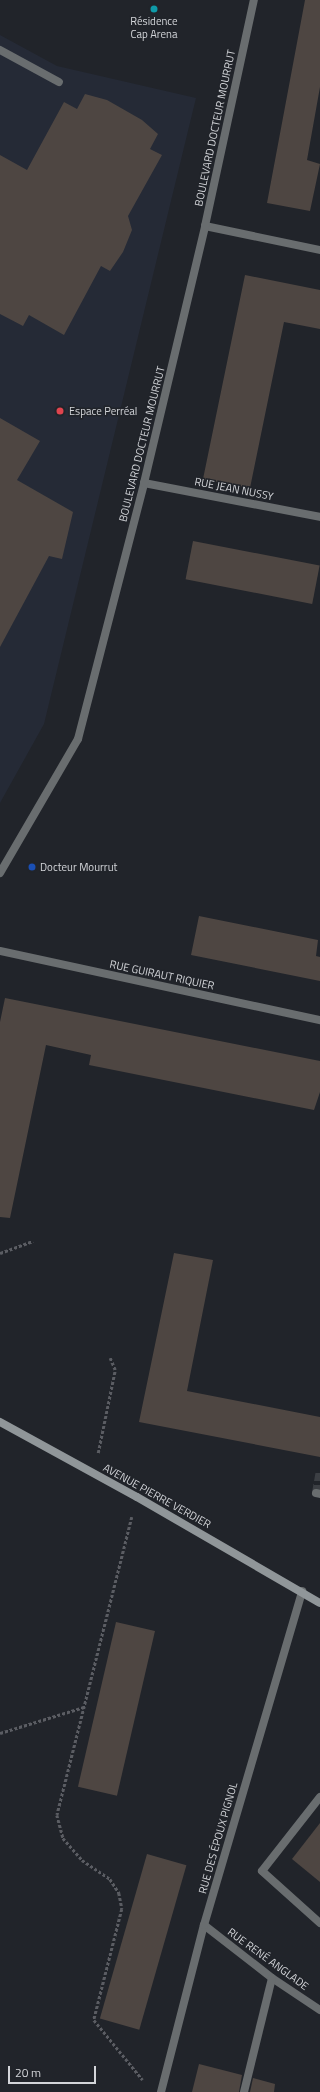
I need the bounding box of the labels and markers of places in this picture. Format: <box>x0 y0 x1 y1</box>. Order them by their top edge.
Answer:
marker: Résidence Cap Arena <box>149 4 159 14</box>
place label: Résidence Cap Arena <box>130 15 178 41</box>
place label: Espace Perréal <box>69 404 137 418</box>
marker: Espace Perréal <box>54 405 66 417</box>
place label: Docteur Mourrut <box>40 860 117 874</box>
marker: Docteur Mourrut <box>27 862 37 872</box>

